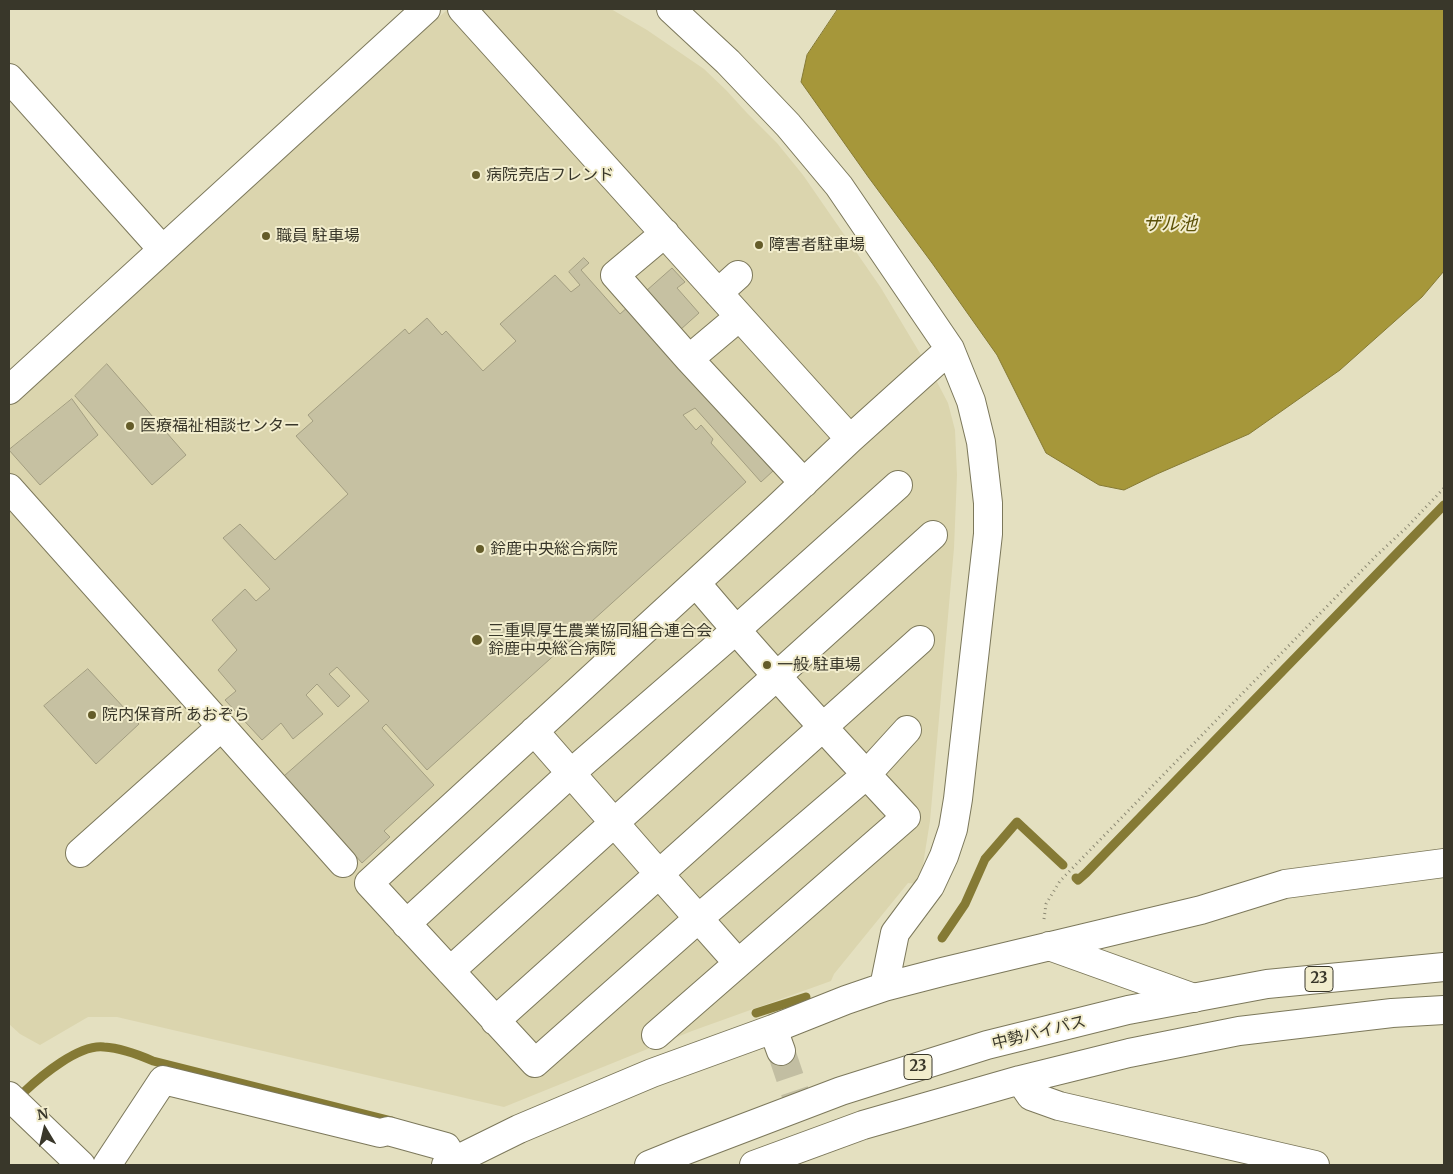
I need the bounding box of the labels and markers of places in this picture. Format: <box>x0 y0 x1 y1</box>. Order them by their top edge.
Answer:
place label: 病院売店フレンド <box>486 165 614 185</box>
marker: 病院売店フレンド <box>470 169 482 181</box>
place label: 職員 駐車場 <box>276 226 360 246</box>
marker: 職員 駐車場 <box>260 230 272 242</box>
place label: 障害者駐車場 <box>769 235 865 255</box>
marker: 障害者駐車場 <box>753 239 765 251</box>
place label: 医療福祉相談センター <box>140 416 300 436</box>
marker: 医療福祉相談センター <box>124 420 136 432</box>
place label: 鈴鹿中央総合病院 <box>490 539 618 559</box>
marker: 鈴鹿中央総合病院 <box>474 543 486 555</box>
place label: 三重県厚生農業協同組合連合会 鈴鹿中央総合病院 <box>488 621 712 659</box>
marker: 三重県厚生農業協同組合連合会 鈴鹿中央総合病院 <box>470 633 484 647</box>
place label: 一般 駐車場 <box>777 655 861 675</box>
marker: 一般 駐車場 <box>761 659 773 671</box>
place label: 院内保育所 あおぞら <box>102 705 250 725</box>
marker: 院内保育所 あおぞら <box>86 709 98 721</box>

